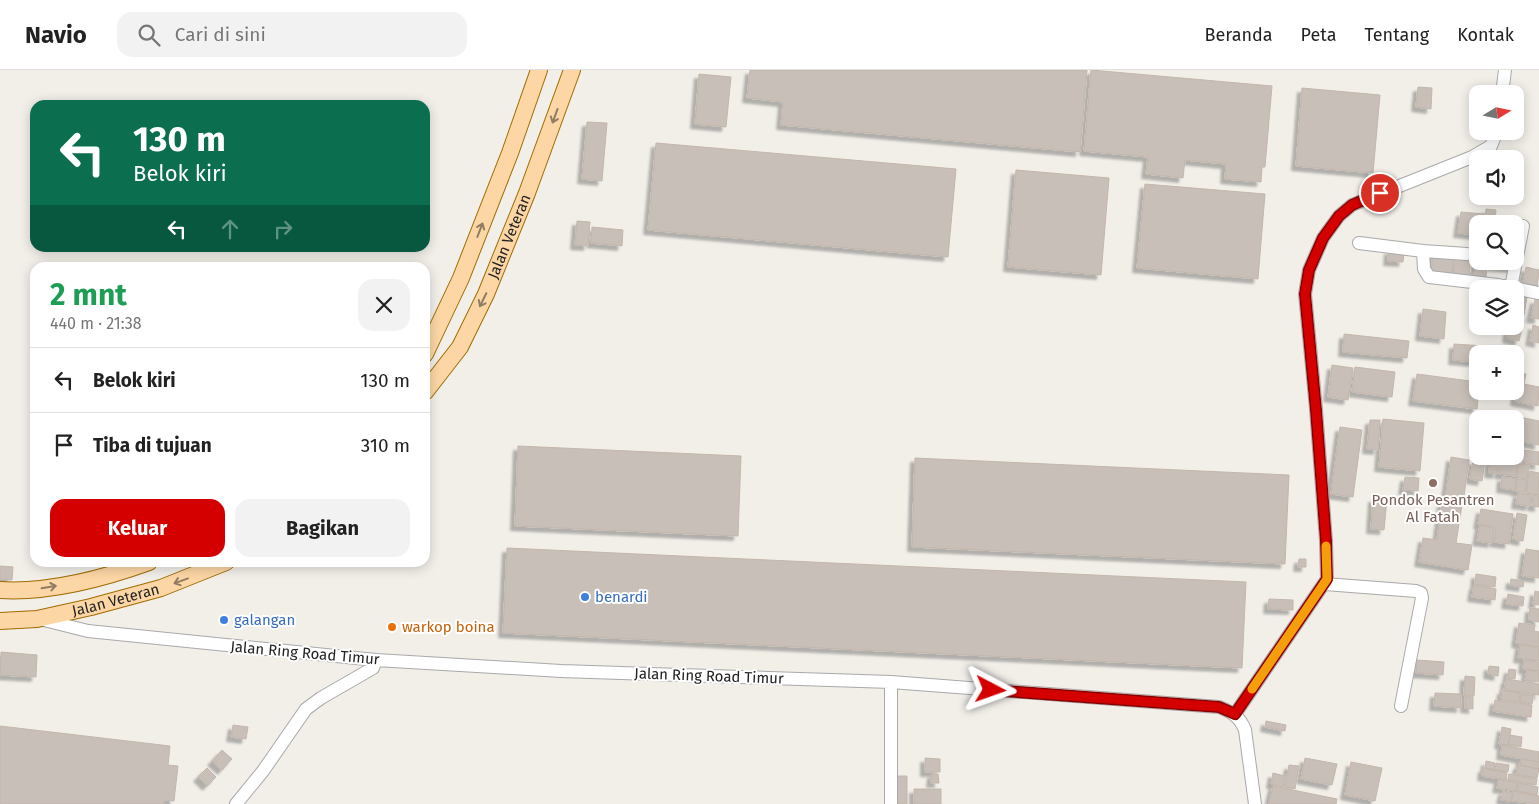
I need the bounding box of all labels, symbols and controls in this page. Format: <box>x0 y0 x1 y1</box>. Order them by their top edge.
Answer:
search box <box>117 12 467 57</box>
text: Navio <box>25 21 87 49</box>
icon: search <box>135 21 163 49</box>
text: Cari di sini <box>175 23 266 46</box>
text: Beranda <box>1205 24 1273 46</box>
text: Peta <box>1301 24 1336 46</box>
text: Tentang <box>1364 24 1429 46</box>
text: Kontak <box>1457 24 1514 46</box>
north arrow <box>1469 85 1524 140</box>
map controls <box>1469 85 1524 465</box>
one-way arrow <box>550 108 559 123</box>
text: 130 m <box>133 118 226 160</box>
icon: left <box>50 120 115 185</box>
button: sound <box>1469 150 1524 205</box>
text: Belok kiri <box>133 160 227 187</box>
pin <box>1359 172 1401 214</box>
icon: arrive <box>1366 179 1394 207</box>
street label: Jalan Veteran <box>484 192 535 282</box>
icon: left <box>163 215 191 243</box>
icon: ahead <box>216 215 244 243</box>
icon: right <box>269 215 297 243</box>
button: search <box>1469 215 1524 270</box>
one-way arrow <box>475 223 485 238</box>
text: 2 mnt <box>50 277 127 313</box>
button: close <box>358 279 410 331</box>
button: layers <box>1469 280 1524 335</box>
one-way arrow <box>478 292 488 307</box>
text: 440 m · 21:38 <box>50 314 141 333</box>
button: + <box>1469 345 1524 400</box>
icon: left <box>50 366 78 394</box>
text: Belok kiri <box>93 369 176 392</box>
text: 130 m <box>360 369 410 392</box>
button: − <box>1469 410 1524 465</box>
icon: arrive <box>50 431 78 459</box>
text: Tiba di tujuan <box>93 434 212 457</box>
text: 310 m <box>361 434 410 457</box>
marker: Pondok Pesantren Al Fatah <box>1427 477 1439 489</box>
place label: Pondok Pesantren Al Fatah <box>1371 491 1495 526</box>
button: Keluar <box>50 499 225 557</box>
button: Bagikan <box>235 499 410 557</box>
one-way arrow <box>174 577 189 586</box>
street label: Jalan Veteran <box>70 580 161 620</box>
one-way arrow <box>40 582 56 592</box>
place label: benardi <box>595 588 648 606</box>
marker: benardi <box>579 591 591 603</box>
place label: galangan <box>234 611 295 629</box>
marker: galangan <box>218 614 230 626</box>
place label: warkop boina <box>402 618 495 636</box>
marker: warkop boina <box>386 621 398 633</box>
street label: Jalan Ring Road Timur <box>230 638 381 669</box>
position arrow <box>964 663 1016 715</box>
street label: Jalan Ring Road Timur <box>634 664 784 688</box>

